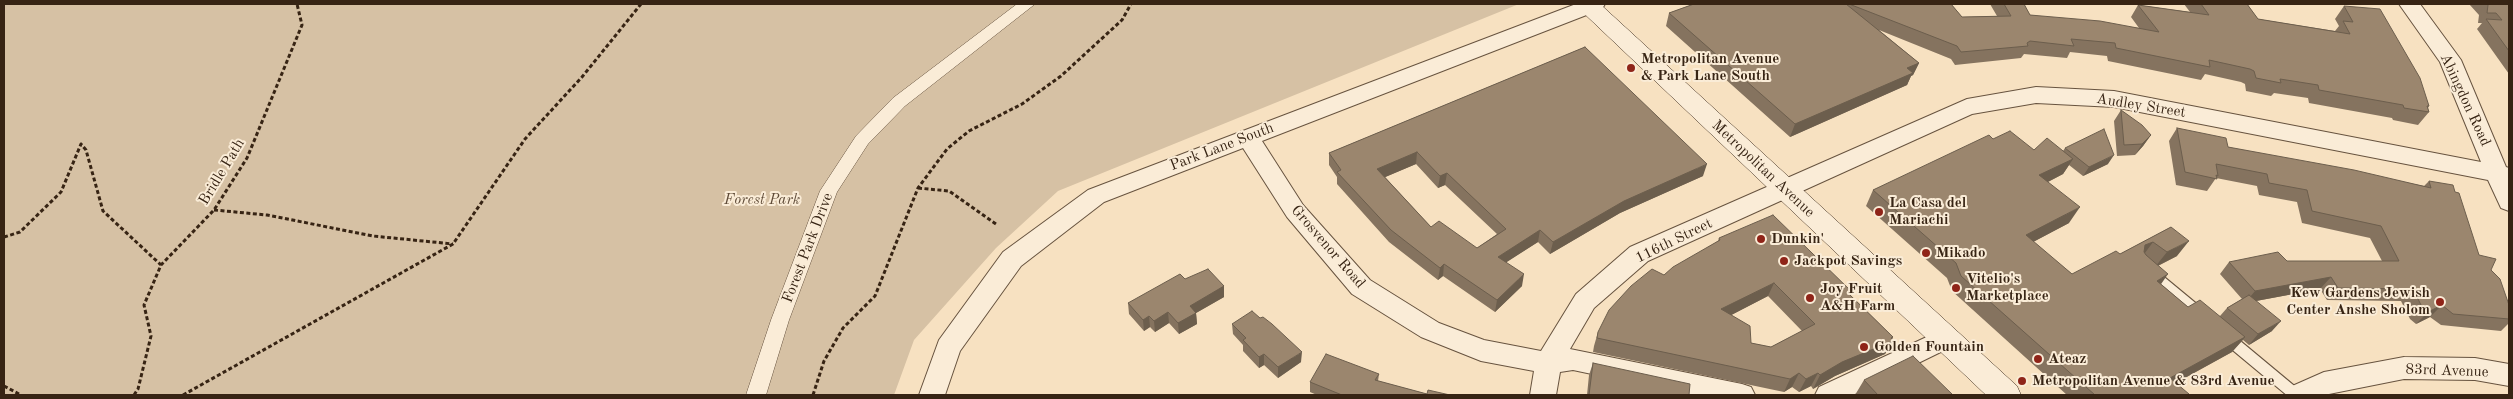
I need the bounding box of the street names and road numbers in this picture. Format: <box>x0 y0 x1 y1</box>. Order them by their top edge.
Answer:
street label: Abingdon Road <box>2436 51 2494 149</box>
street label: Audley Street <box>2095 90 2187 122</box>
street label: Metropolitan Avenue <box>1708 117 1818 221</box>
street label: Park Lane South <box>1167 119 1277 175</box>
street label: Bridle Path <box>195 136 249 208</box>
street label: Forest Park Drive <box>779 190 837 306</box>
street label: Grosvenor Road <box>1287 202 1369 292</box>
street label: 116th Street <box>1633 215 1715 267</box>
street label: 83rd Avenue <box>2405 361 2489 381</box>

